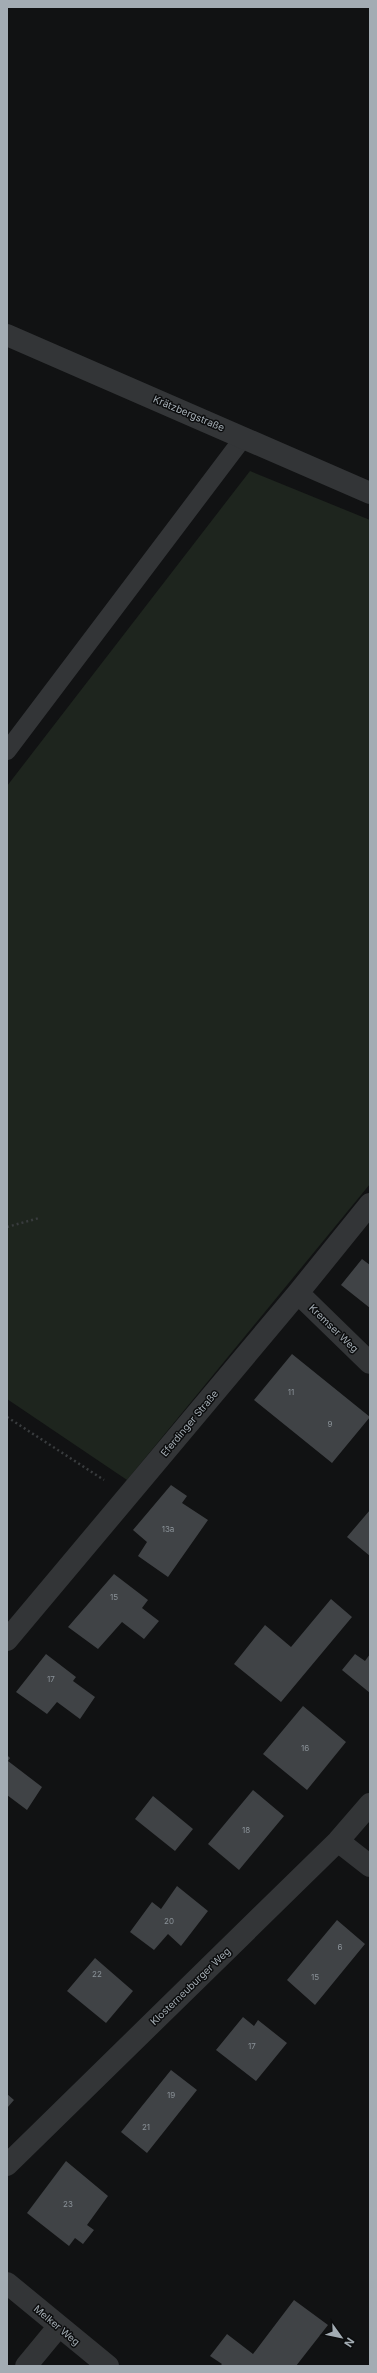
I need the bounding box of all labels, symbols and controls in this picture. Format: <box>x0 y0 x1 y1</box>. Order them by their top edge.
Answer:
street label: Krätzbergstraße <box>151 393 227 434</box>
street label: Kremser Weg <box>307 1301 361 1355</box>
street label: Eferdinger Straße <box>158 1387 220 1459</box>
house number: 11 <box>288 1387 294 1397</box>
house number: 9 <box>328 1419 333 1429</box>
house number: 13a <box>162 1524 174 1534</box>
house number: 15 <box>110 1592 118 1602</box>
house number: 17 <box>47 1674 55 1684</box>
house number: 16 <box>301 1743 309 1753</box>
house number: 18 <box>242 1825 250 1835</box>
house number: 20 <box>164 1916 174 1926</box>
house number: 6 <box>338 1942 343 1952</box>
street label: Klosterneuburger Weg <box>148 1945 232 2027</box>
house number: 22 <box>92 1969 102 1979</box>
house number: 15 <box>311 1972 319 1982</box>
house number: 17 <box>248 2041 256 2051</box>
house number: 19 <box>167 2090 175 2100</box>
house number: 21 <box>142 2122 150 2132</box>
house number: 23 <box>63 2199 73 2209</box>
street label: Melker Weg <box>32 2302 82 2348</box>
north arrow <box>321 2317 361 2357</box>
text: N <box>341 2335 358 2350</box>

